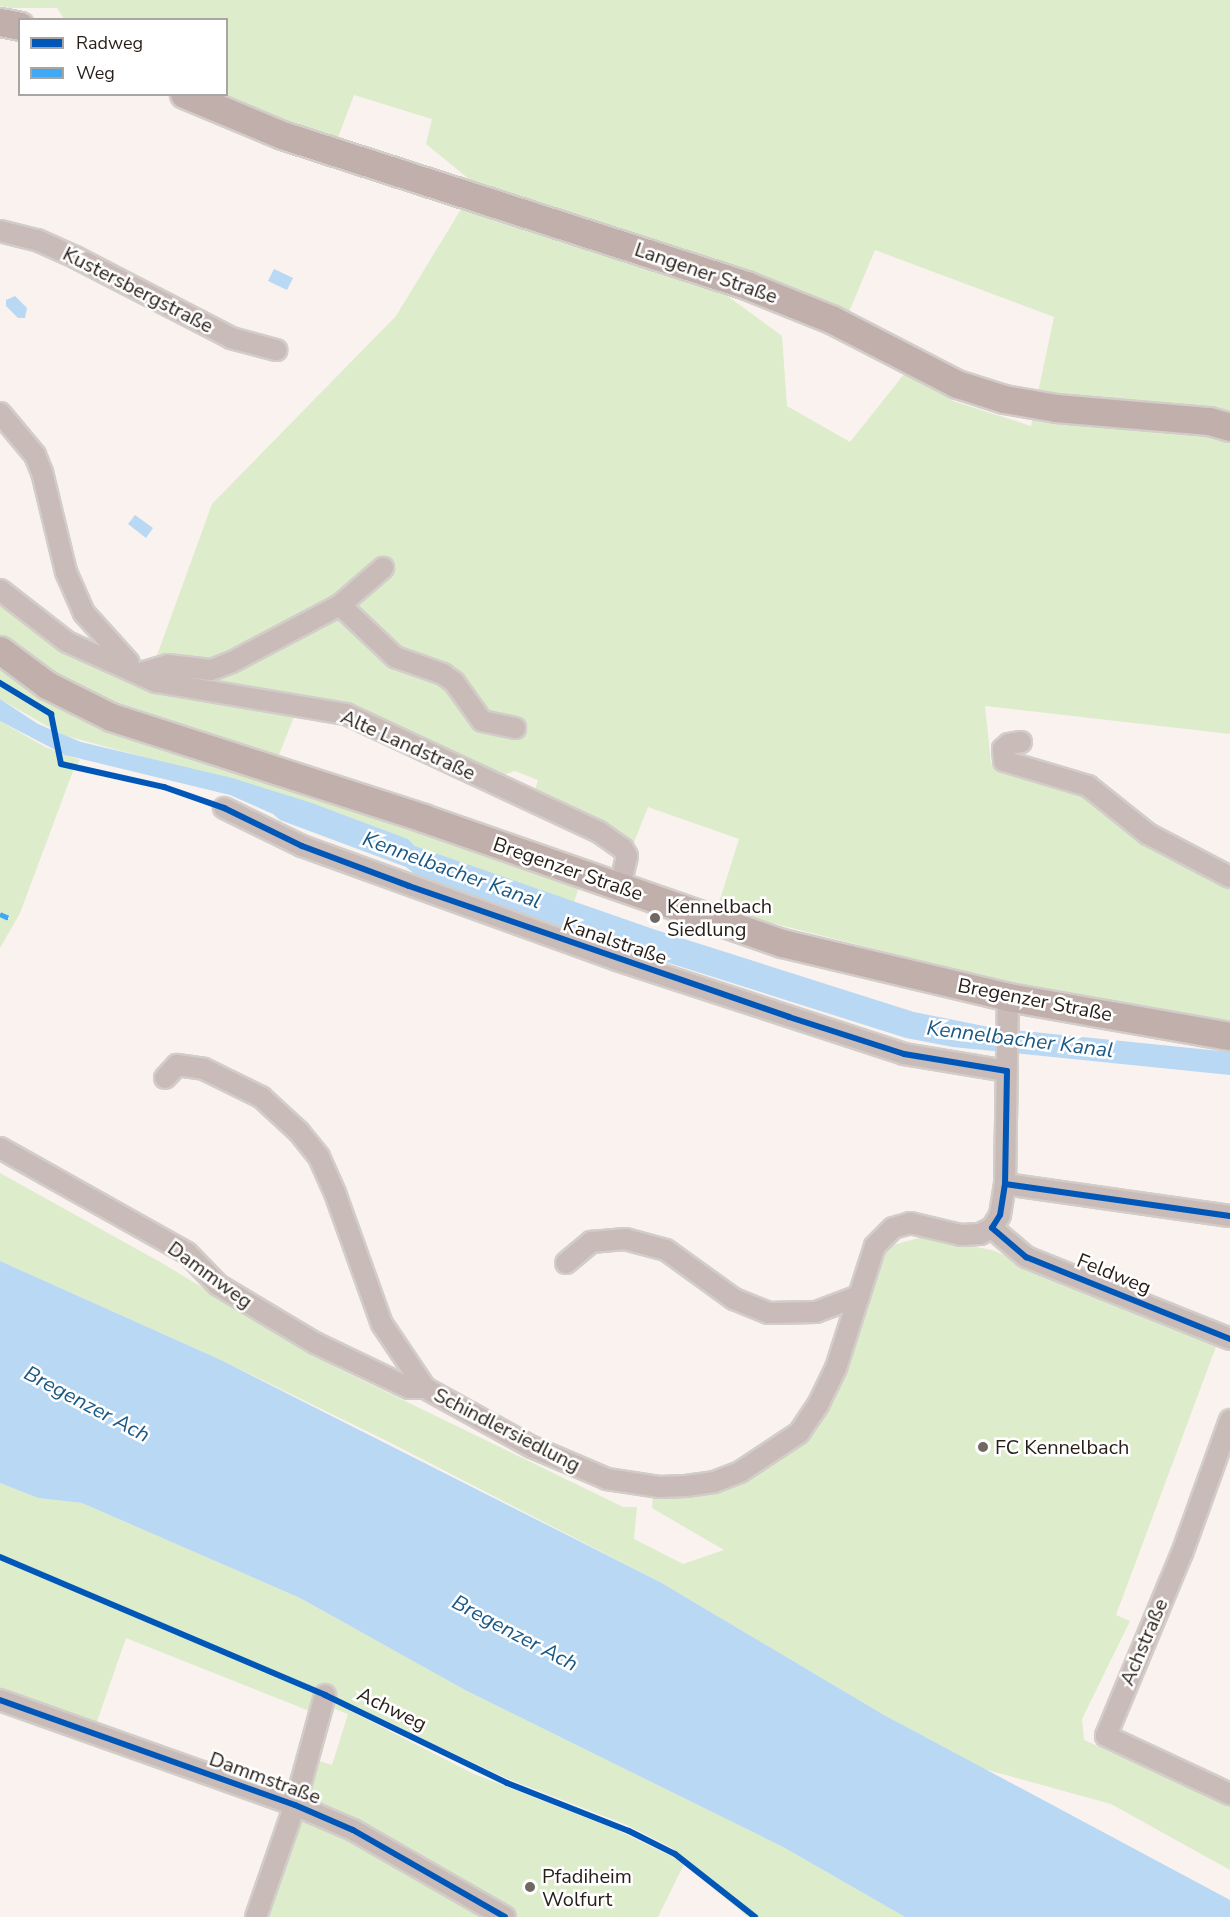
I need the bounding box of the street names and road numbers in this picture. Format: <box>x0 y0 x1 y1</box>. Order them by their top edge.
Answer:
street label: Langener Straße <box>631 237 781 309</box>
street label: Kustersbergstraße <box>59 242 217 338</box>
street label: Alte Landstraße <box>337 705 479 785</box>
street label: Bregenzer Straße <box>490 832 646 906</box>
street label: Kanalstraße <box>560 912 670 970</box>
street label: Bregenzer Straße <box>956 973 1114 1027</box>
street label: Dammweg <box>163 1236 257 1314</box>
street label: Feldweg <box>1073 1248 1155 1300</box>
street label: Schindlersiedlung <box>430 1383 584 1477</box>
street label: Achstraße <box>1115 1595 1173 1689</box>
street label: Achweg <box>353 1682 431 1736</box>
street label: Dammstraße <box>206 1747 324 1809</box>

